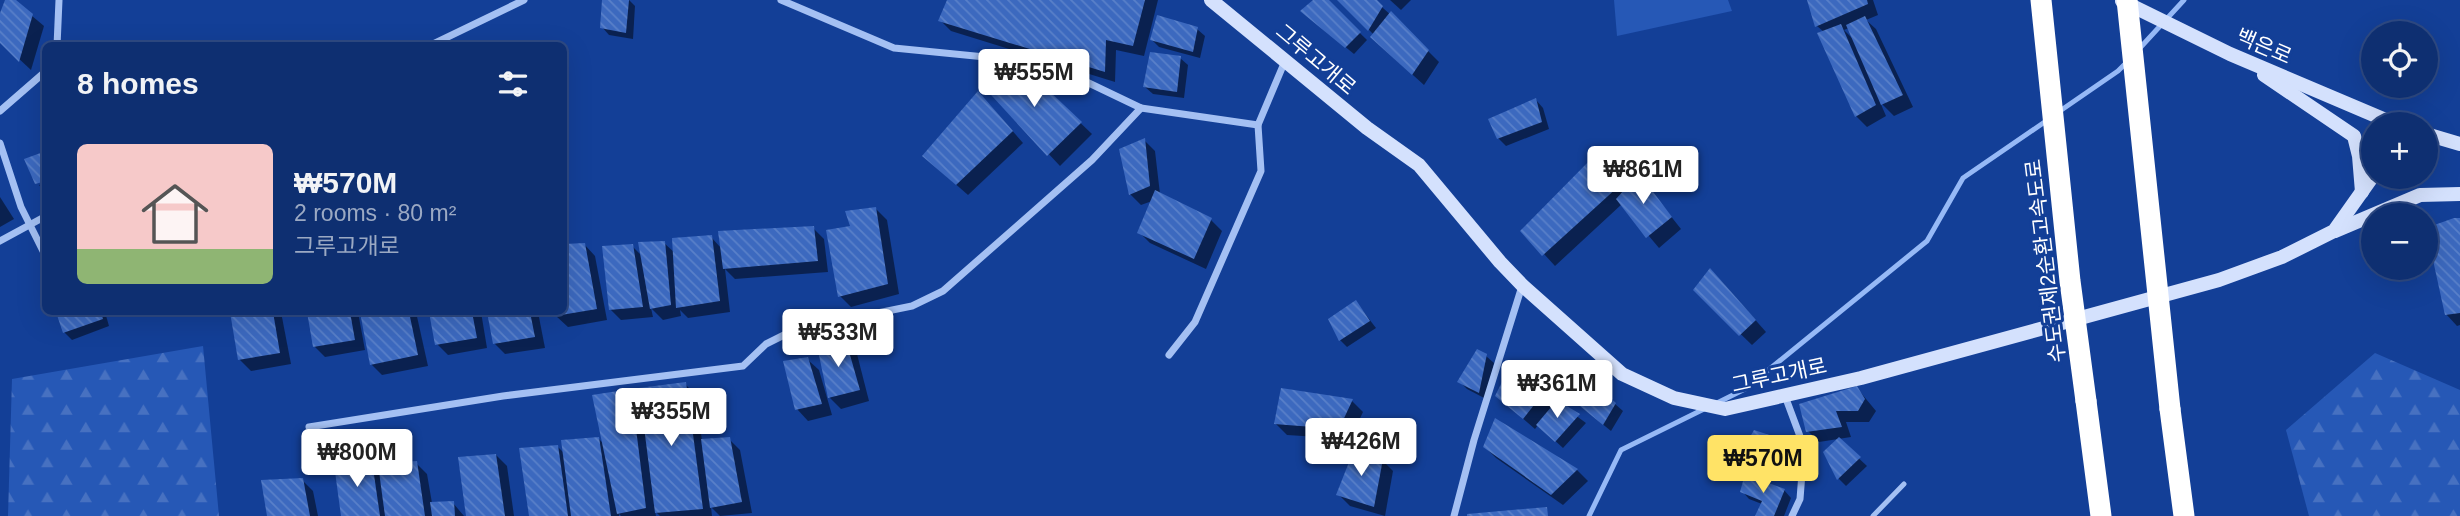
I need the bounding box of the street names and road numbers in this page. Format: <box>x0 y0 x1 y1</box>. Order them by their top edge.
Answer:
street label: 그루고개로 <box>1272 19 1360 99</box>
street label: 백은로 <box>2233 24 2295 68</box>
street label: 수도권제2순환고속도로 <box>2021 158 2069 364</box>
street label: 그루고개로 <box>1729 354 1829 396</box>

